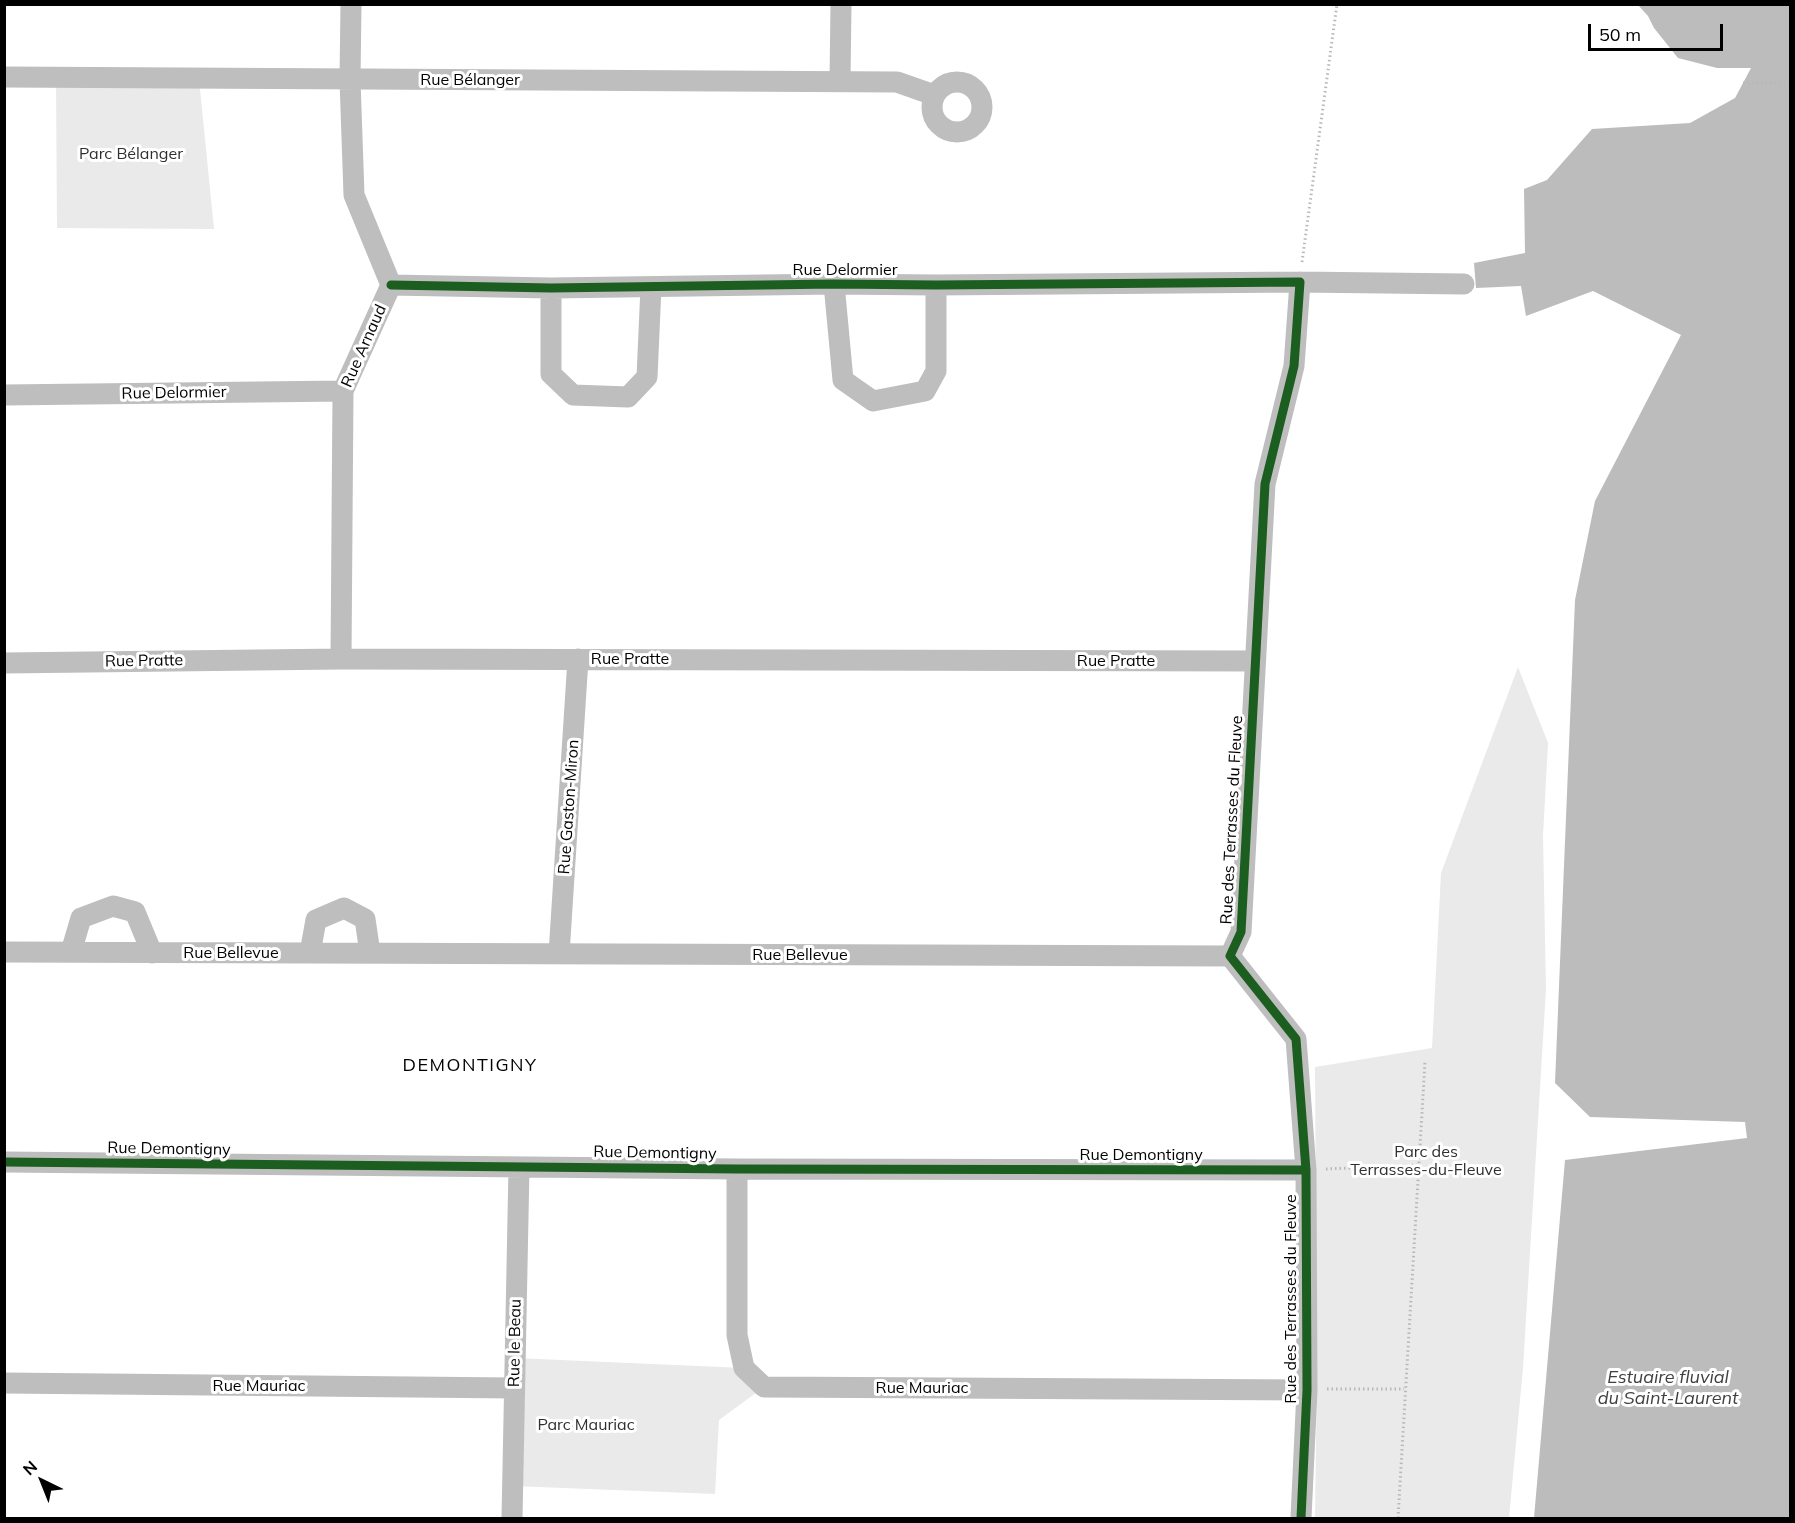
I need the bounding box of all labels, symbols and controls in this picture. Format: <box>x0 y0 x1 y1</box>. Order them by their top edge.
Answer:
scale bar <box>1591 12 1726 50</box>
text: 50 m <box>1599 23 1641 46</box>
street label: Rue Bélanger <box>420 70 520 90</box>
park label: Parc Bélanger <box>79 144 183 164</box>
street label: Rue Delormier <box>793 260 897 280</box>
street label: Rue Arnaud <box>337 302 391 390</box>
street label: Rue Delormier <box>121 382 227 404</box>
street label: Rue Pratte <box>591 649 669 669</box>
street label: Rue Pratte <box>105 651 183 671</box>
street label: Rue Pratte <box>1077 651 1155 671</box>
street label: Rue des Terrasses du Fleuve <box>1217 715 1247 925</box>
street label: Rue Gaston-Miron <box>555 739 583 875</box>
street label: Rue Bellevue <box>183 943 279 963</box>
street label: Rue Bellevue <box>752 945 848 965</box>
district label: DEMONTIGNY <box>403 1055 537 1077</box>
street label: Rue Demontigny <box>107 1138 231 1160</box>
street label: Rue Demontigny <box>593 1142 717 1164</box>
park label: Parc des Terrasses-du-Fleuve <box>1350 1142 1502 1180</box>
street label: Rue Demontigny <box>1079 1145 1203 1165</box>
street label: Rue des Terrasses du Fleuve <box>1281 1194 1301 1404</box>
street label: Rue le Beau <box>505 1299 525 1387</box>
water label: Estuaire fluvial du Saint-Laurent <box>1598 1367 1738 1410</box>
street label: Rue Mauriac <box>213 1376 305 1396</box>
street label: Rue Mauriac <box>876 1378 968 1398</box>
park label: Parc Mauriac <box>537 1415 635 1435</box>
north arrow <box>12 1451 72 1511</box>
text: N <box>18 1456 41 1479</box>

